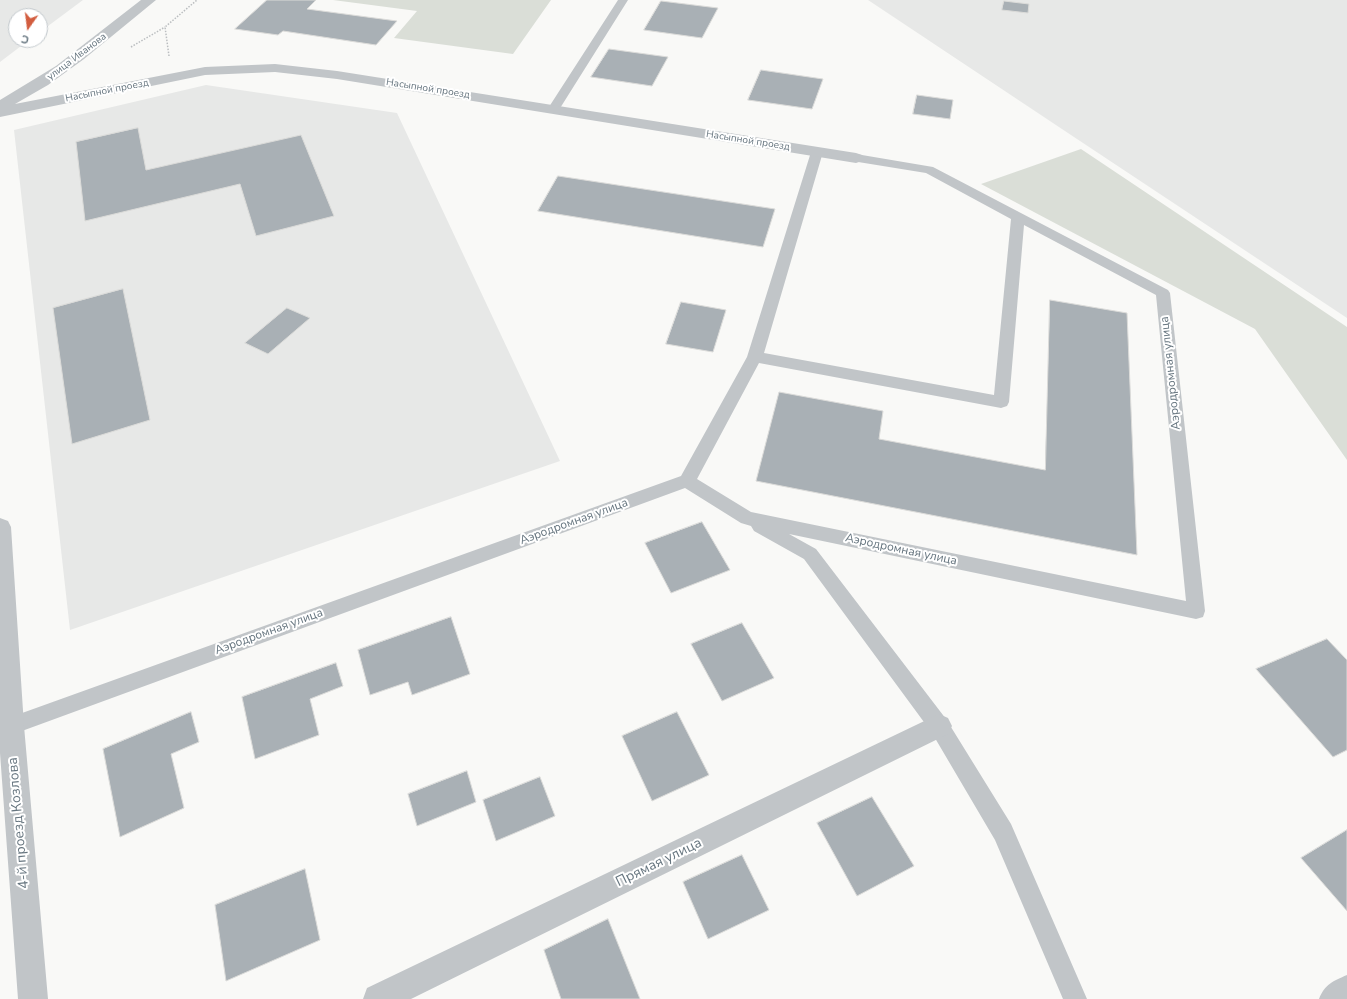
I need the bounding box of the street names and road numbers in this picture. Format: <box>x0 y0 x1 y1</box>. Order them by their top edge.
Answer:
street label: улица Иванова <box>45 31 109 83</box>
street label: Насыпной проезд <box>385 76 471 102</box>
street label: Насыпной проезд <box>64 77 150 105</box>
street label: Насыпной проезд <box>705 128 791 154</box>
street label: Аэродромная улица <box>1158 316 1184 430</box>
street label: Аэродромная улица <box>518 496 630 548</box>
street label: Аэродромная улица <box>844 531 958 569</box>
street label: Аэродромная улица <box>213 606 325 658</box>
street label: 4-й проезд Козлова <box>5 757 33 889</box>
street label: Прямая улица <box>613 835 705 891</box>

